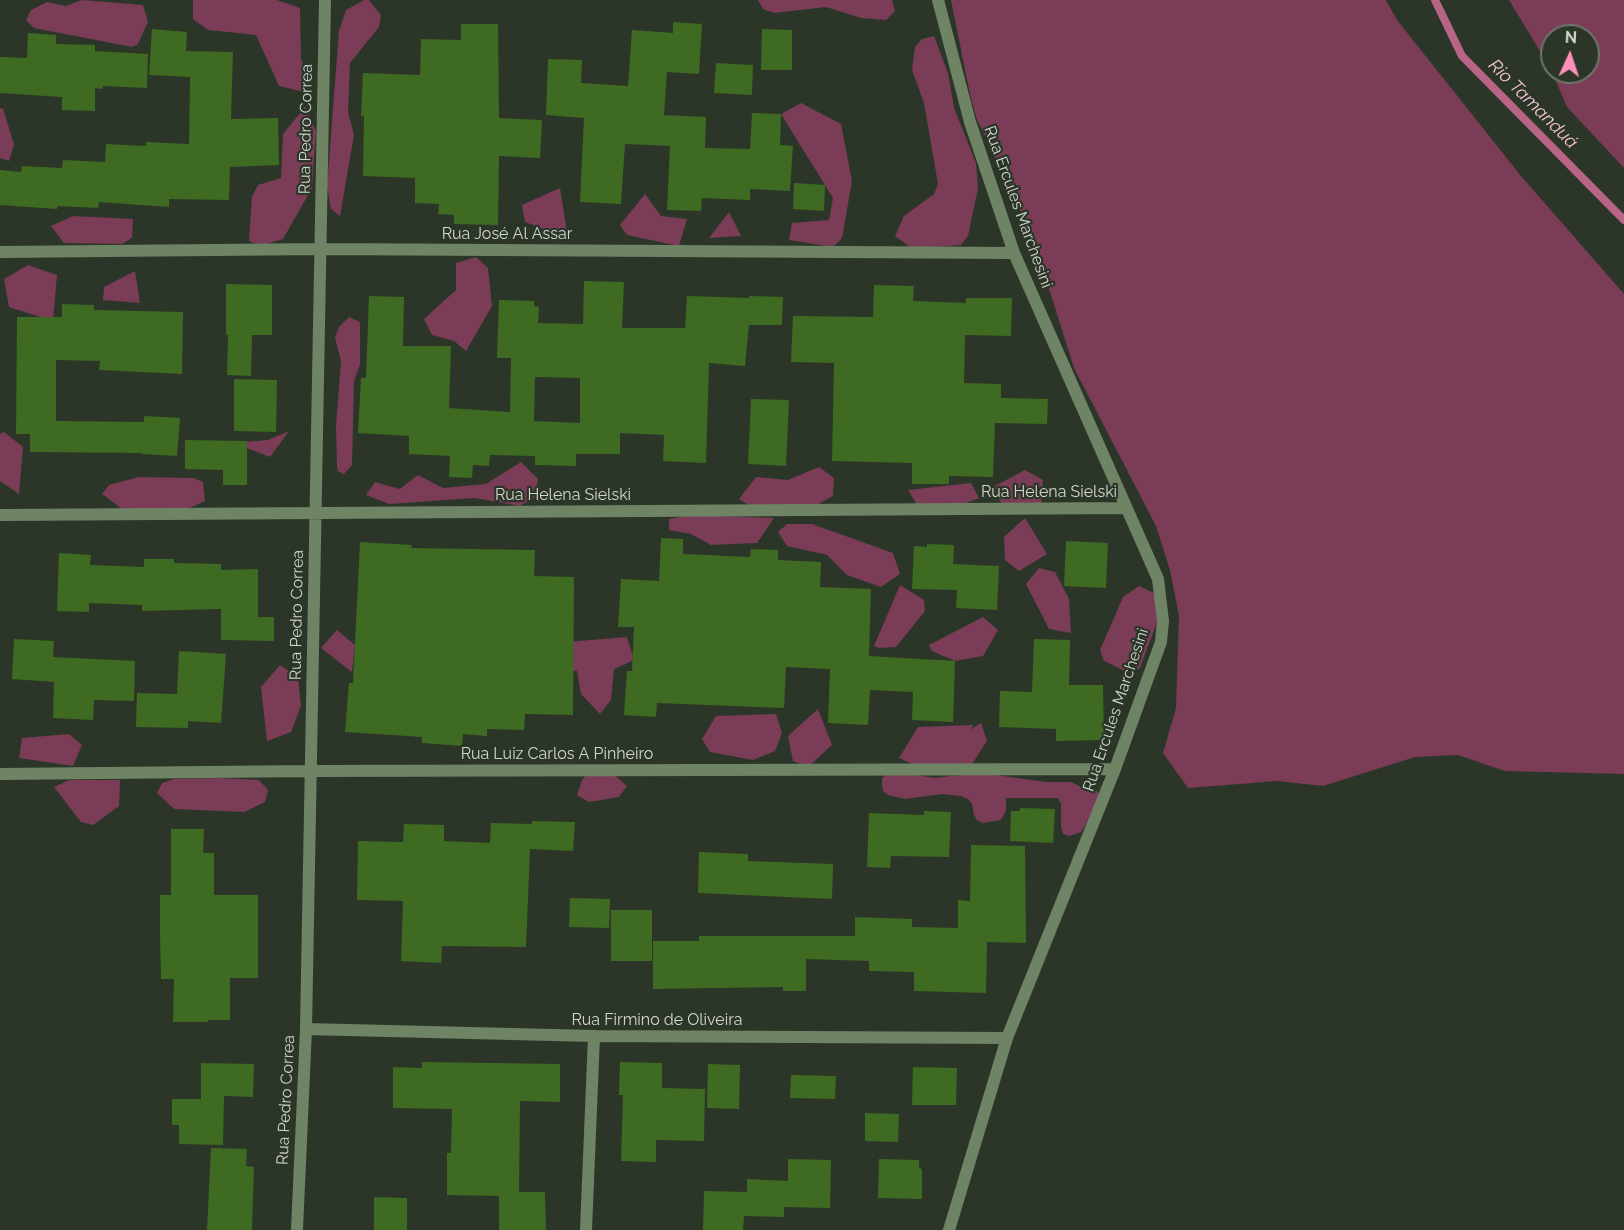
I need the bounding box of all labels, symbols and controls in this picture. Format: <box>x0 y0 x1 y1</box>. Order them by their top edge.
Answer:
north arrow <box>1540 24 1600 84</box>
text: N <box>1564 28 1577 47</box>
water label: Rio Tamanduá <box>1484 55 1582 153</box>
street label: Rua Pedro Correa <box>295 64 317 194</box>
street label: Rua Ercules Marchesini <box>980 123 1056 291</box>
street label: Rua José Al Assar <box>442 224 572 244</box>
street label: Rua Helena Sielski <box>981 482 1117 502</box>
street label: Rua Helena Sielski <box>495 485 631 505</box>
street label: Rua Pedro Correa <box>286 550 308 680</box>
street label: Rua Ercules Marchesini <box>1079 626 1153 794</box>
street label: Rua Luiz Carlos A Pinheiro <box>461 744 653 764</box>
street label: Rua Firmino de Oliveira <box>572 1010 742 1030</box>
street label: Rua Pedro Correa <box>273 1034 299 1166</box>

